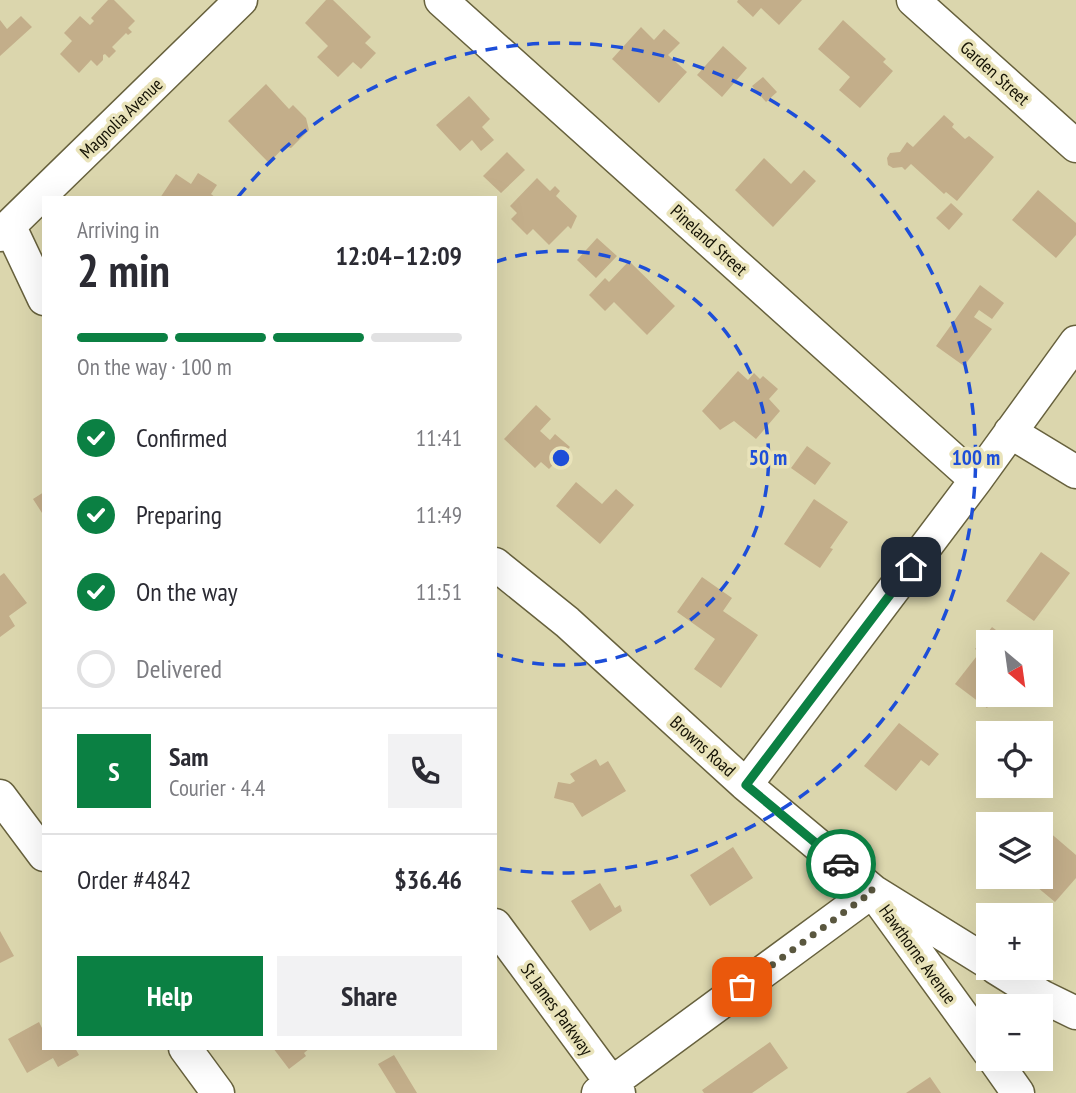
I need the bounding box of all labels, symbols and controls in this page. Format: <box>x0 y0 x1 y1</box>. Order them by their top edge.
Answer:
street label: Garden Street <box>956 36 1034 110</box>
street label: Magnolia Avenue <box>75 73 167 163</box>
street label: Pineland Street <box>666 199 752 281</box>
text: Arriving in <box>77 215 159 244</box>
text: 12:04–12:09 <box>335 239 462 272</box>
text: 2 min <box>77 240 170 300</box>
text: On the way · 100 m <box>77 352 232 381</box>
icon: check <box>77 419 115 457</box>
text: Confirmed <box>136 421 227 454</box>
text: 11:41 <box>416 423 462 452</box>
text: 50 m <box>749 444 787 471</box>
text: 100 m <box>952 444 1000 471</box>
centre of rings <box>549 446 573 470</box>
icon: check <box>77 496 115 534</box>
text: Preparing <box>136 498 222 531</box>
text: 11:49 <box>416 500 462 529</box>
pin <box>881 537 941 597</box>
icon: home <box>892 548 930 586</box>
icon: check <box>77 573 115 611</box>
text: On the way <box>136 575 238 608</box>
text: 11:51 <box>416 577 462 606</box>
north arrow <box>976 630 1054 707</box>
map controls <box>976 630 1053 1071</box>
text: Delivered <box>136 652 222 685</box>
street label: Browns Road <box>666 711 740 781</box>
button: locate <box>976 721 1053 798</box>
button: phone <box>388 734 462 808</box>
text: Sam <box>169 740 208 773</box>
text: S <box>108 755 120 788</box>
text: Courier · 4.4 <box>169 773 265 802</box>
button: layers <box>976 812 1053 889</box>
courier <box>806 829 876 899</box>
icon: car <box>822 845 860 883</box>
text: Order #4842 <box>77 863 192 896</box>
text: $36.46 <box>394 863 462 896</box>
street label: Hawthorne Avenue <box>874 900 962 1008</box>
button: + <box>976 903 1053 980</box>
button: Help <box>77 956 263 1036</box>
button: Share <box>277 956 462 1036</box>
pin <box>712 957 772 1017</box>
street label: St James Parkway <box>516 958 598 1060</box>
icon: bag <box>723 968 761 1006</box>
button: − <box>976 994 1053 1071</box>

